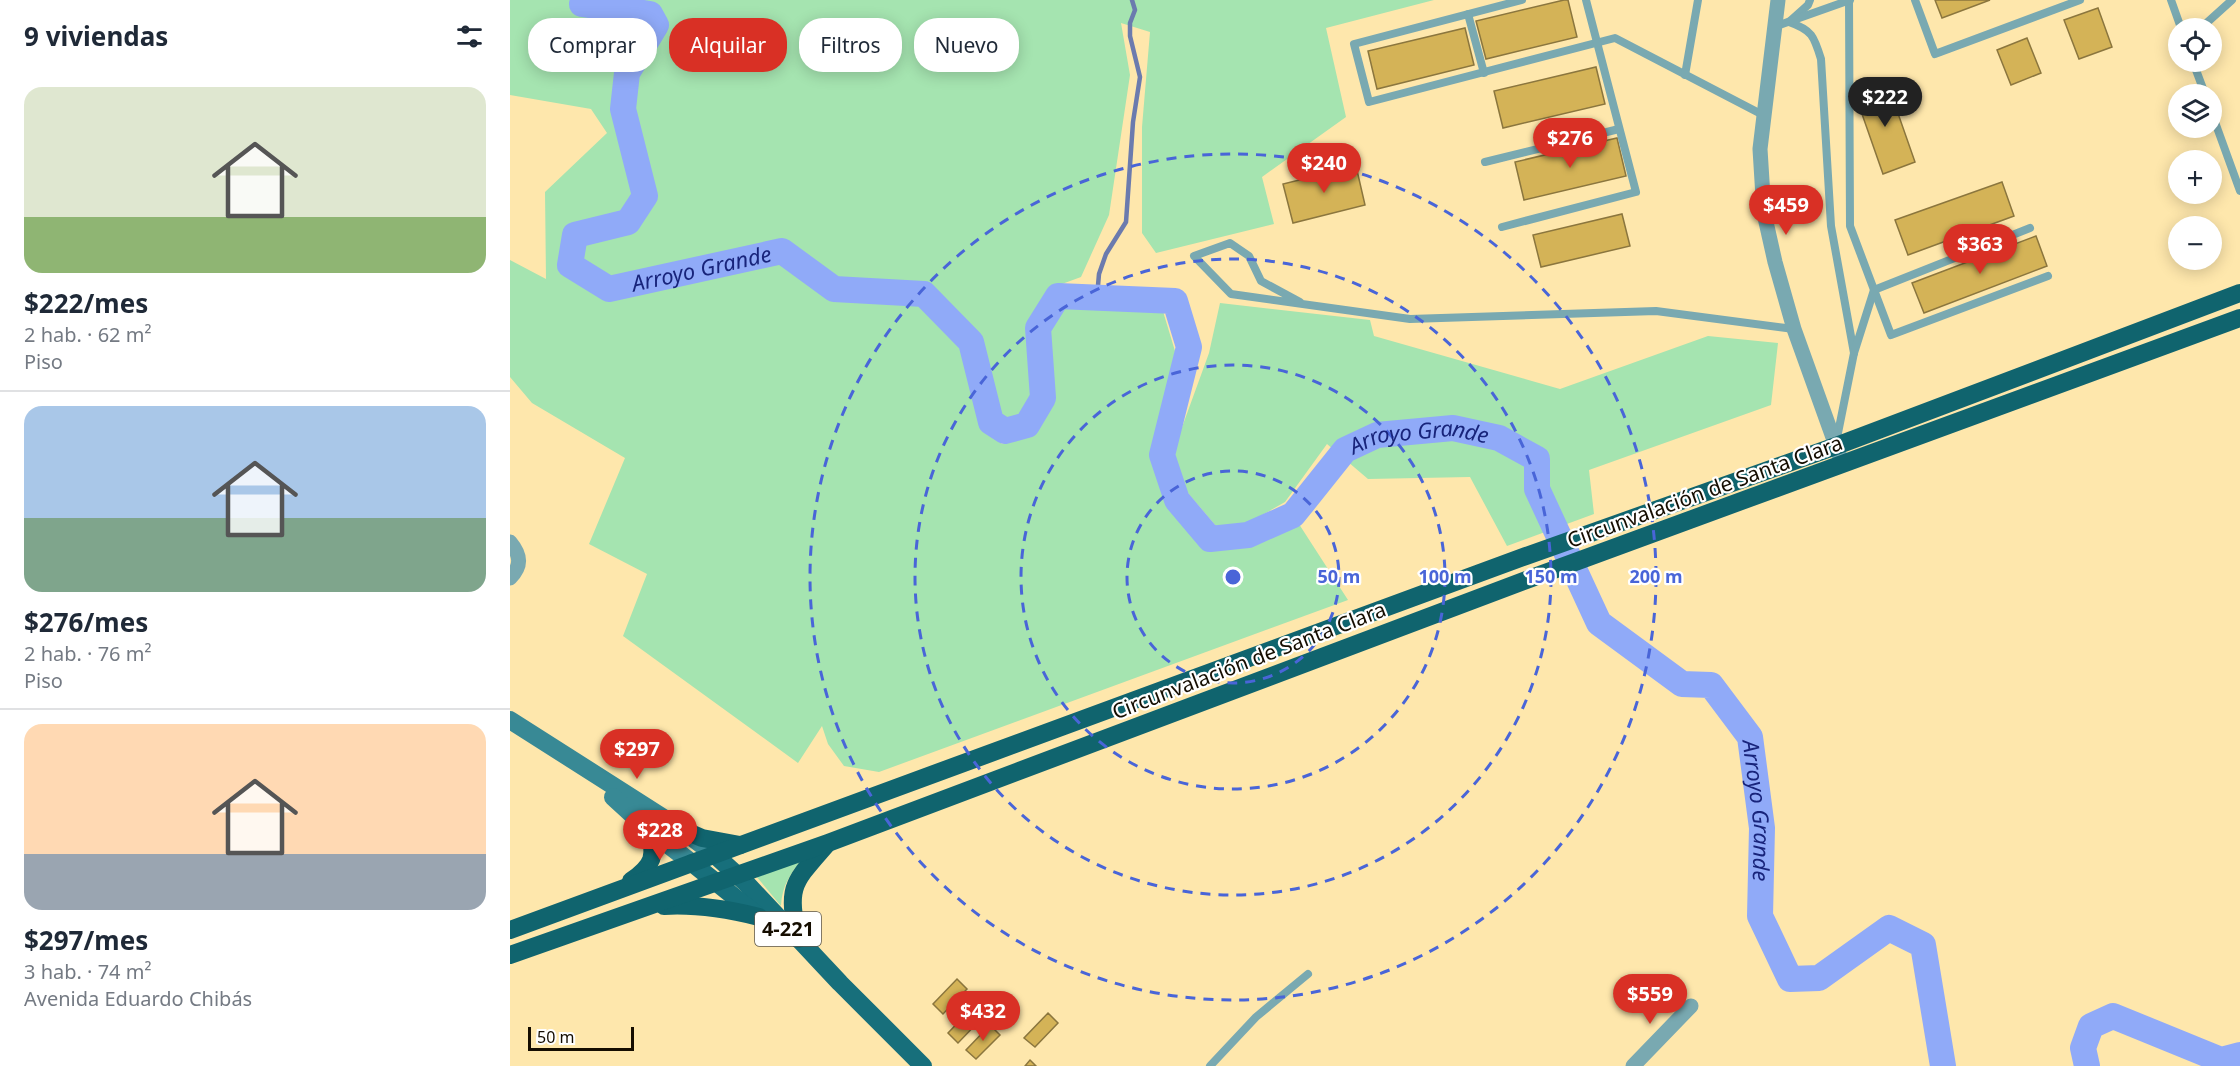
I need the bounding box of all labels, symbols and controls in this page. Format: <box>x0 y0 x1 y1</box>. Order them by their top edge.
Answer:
text: 9 viviendas <box>24 18 168 54</box>
chip: Comprar <box>528 18 657 72</box>
chip: Alquilar <box>669 18 787 72</box>
chip: Filtros <box>799 18 902 72</box>
chip: Nuevo <box>914 18 1019 72</box>
map controls <box>2168 18 2222 270</box>
button: locate <box>2168 18 2222 72</box>
icon: filters <box>453 20 486 53</box>
pin: $222 <box>1849 77 1921 128</box>
text: $222 <box>1862 83 1908 110</box>
button: layers <box>2168 84 2222 138</box>
pin: $276 <box>1534 118 1606 169</box>
text: $276 <box>1547 124 1593 151</box>
icon: home <box>201 126 309 234</box>
pin: $240 <box>1288 143 1360 194</box>
text: $240 <box>1301 149 1347 176</box>
button: + <box>2168 150 2222 204</box>
pin: $459 <box>1750 185 1822 236</box>
text: $459 <box>1763 191 1809 218</box>
button: − <box>2168 216 2222 270</box>
pin: $363 <box>1944 224 2016 275</box>
text: $363 <box>1957 230 2003 257</box>
water label: Arroyo Grande <box>627 238 774 298</box>
text: $222/mes <box>24 285 148 321</box>
text: 2 hab. · 62 m² <box>24 321 151 348</box>
text: Piso <box>24 348 63 375</box>
water label: Arroyo Grande <box>1342 412 1492 461</box>
street label: Circunvalación de Santa Clara <box>1563 428 1846 554</box>
icon: home <box>201 445 309 553</box>
text: 50 m <box>1318 564 1360 588</box>
text: 100 m <box>1418 564 1472 588</box>
text: 150 m <box>1524 564 1578 588</box>
text: 200 m <box>1629 564 1683 588</box>
centre of rings <box>1223 567 1243 587</box>
street label: Circunvalación de Santa Clara <box>1108 595 1390 725</box>
text: $276/mes <box>24 604 148 640</box>
text: 2 hab. · 76 m² <box>24 640 151 667</box>
text: Piso <box>24 667 63 694</box>
pin: $297 <box>601 729 673 780</box>
text: $297 <box>614 735 660 762</box>
water label: Arroyo Grande <box>1736 736 1778 882</box>
icon: home <box>201 763 309 871</box>
pin: $228 <box>624 810 696 861</box>
text: $228 <box>637 816 683 843</box>
road number: 4-221 <box>755 912 821 946</box>
text: $297/mes <box>24 922 148 958</box>
text: 3 hab. · 74 m² <box>24 958 151 985</box>
pin: $559 <box>1614 974 1686 1025</box>
text: $559 <box>1627 980 1673 1007</box>
text: Avenida Eduardo Chibás <box>24 985 252 1012</box>
pin: $432 <box>947 991 1019 1042</box>
text: $432 <box>960 997 1006 1024</box>
scale bar <box>528 1024 634 1052</box>
text: 50 m <box>537 1026 574 1048</box>

